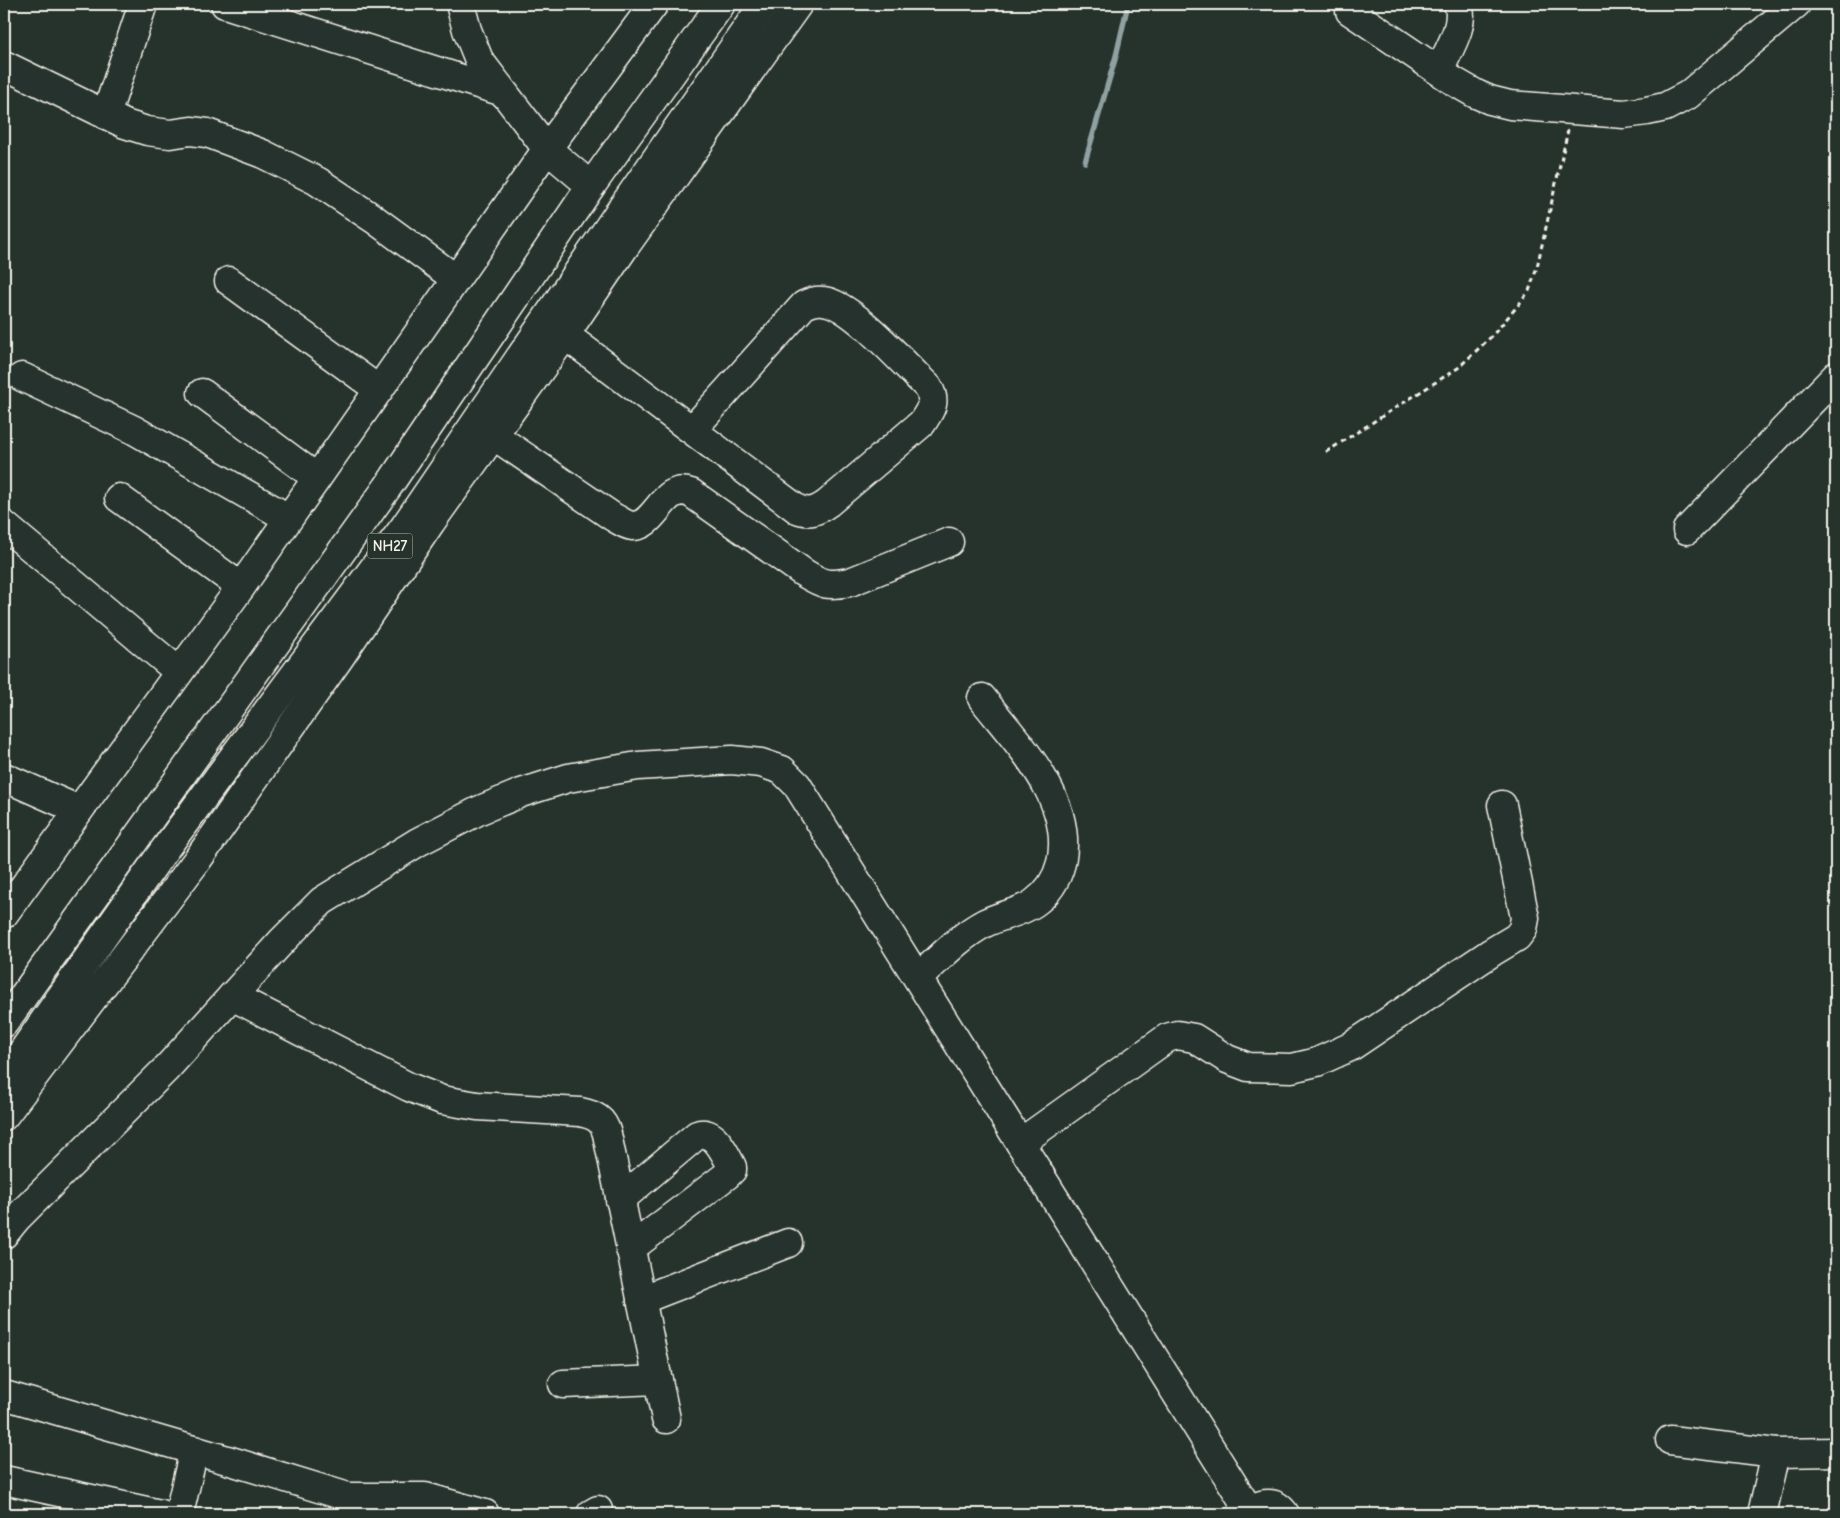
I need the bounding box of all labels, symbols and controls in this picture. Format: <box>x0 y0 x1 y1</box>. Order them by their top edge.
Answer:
road number: NH27 <box>368 534 412 558</box>

